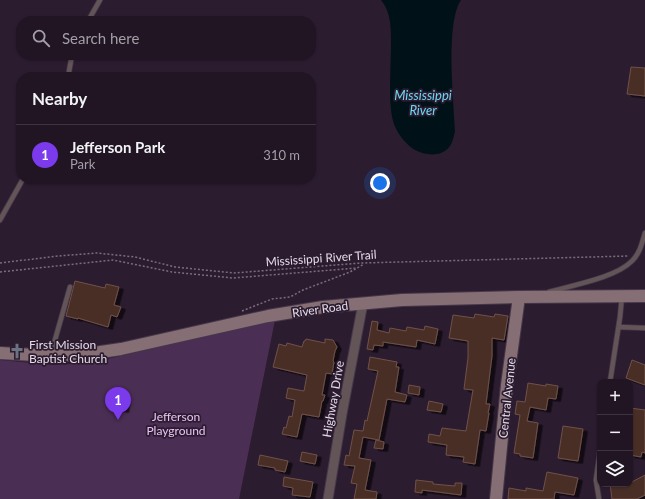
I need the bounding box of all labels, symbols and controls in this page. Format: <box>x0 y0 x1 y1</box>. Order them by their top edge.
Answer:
search box <box>16 16 316 60</box>
icon: search <box>30 27 52 49</box>
text: Search here <box>62 29 139 47</box>
water label: Mississippi River <box>394 87 452 118</box>
text: Nearby <box>32 88 87 109</box>
text: Jefferson Park <box>70 138 165 156</box>
text: 1 <box>41 147 49 163</box>
text: 310 m <box>263 147 300 163</box>
text: Park <box>70 156 95 172</box>
your location <box>370 173 390 193</box>
street label: Mississippi River Trail <box>265 247 377 269</box>
street label: River Road <box>291 298 349 320</box>
place label: First Mission Baptist Church <box>29 337 107 366</box>
church icon: First Mission Baptist Church <box>8 342 26 360</box>
street label: Central Avenue <box>495 357 519 439</box>
street label: Highway Drive <box>319 359 347 439</box>
map controls <box>597 379 633 487</box>
button: + <box>597 379 633 415</box>
pin: 1 <box>105 387 131 420</box>
park label: Jefferson Playground <box>146 409 206 438</box>
button: − <box>597 415 633 451</box>
button: layers <box>597 451 633 487</box>

